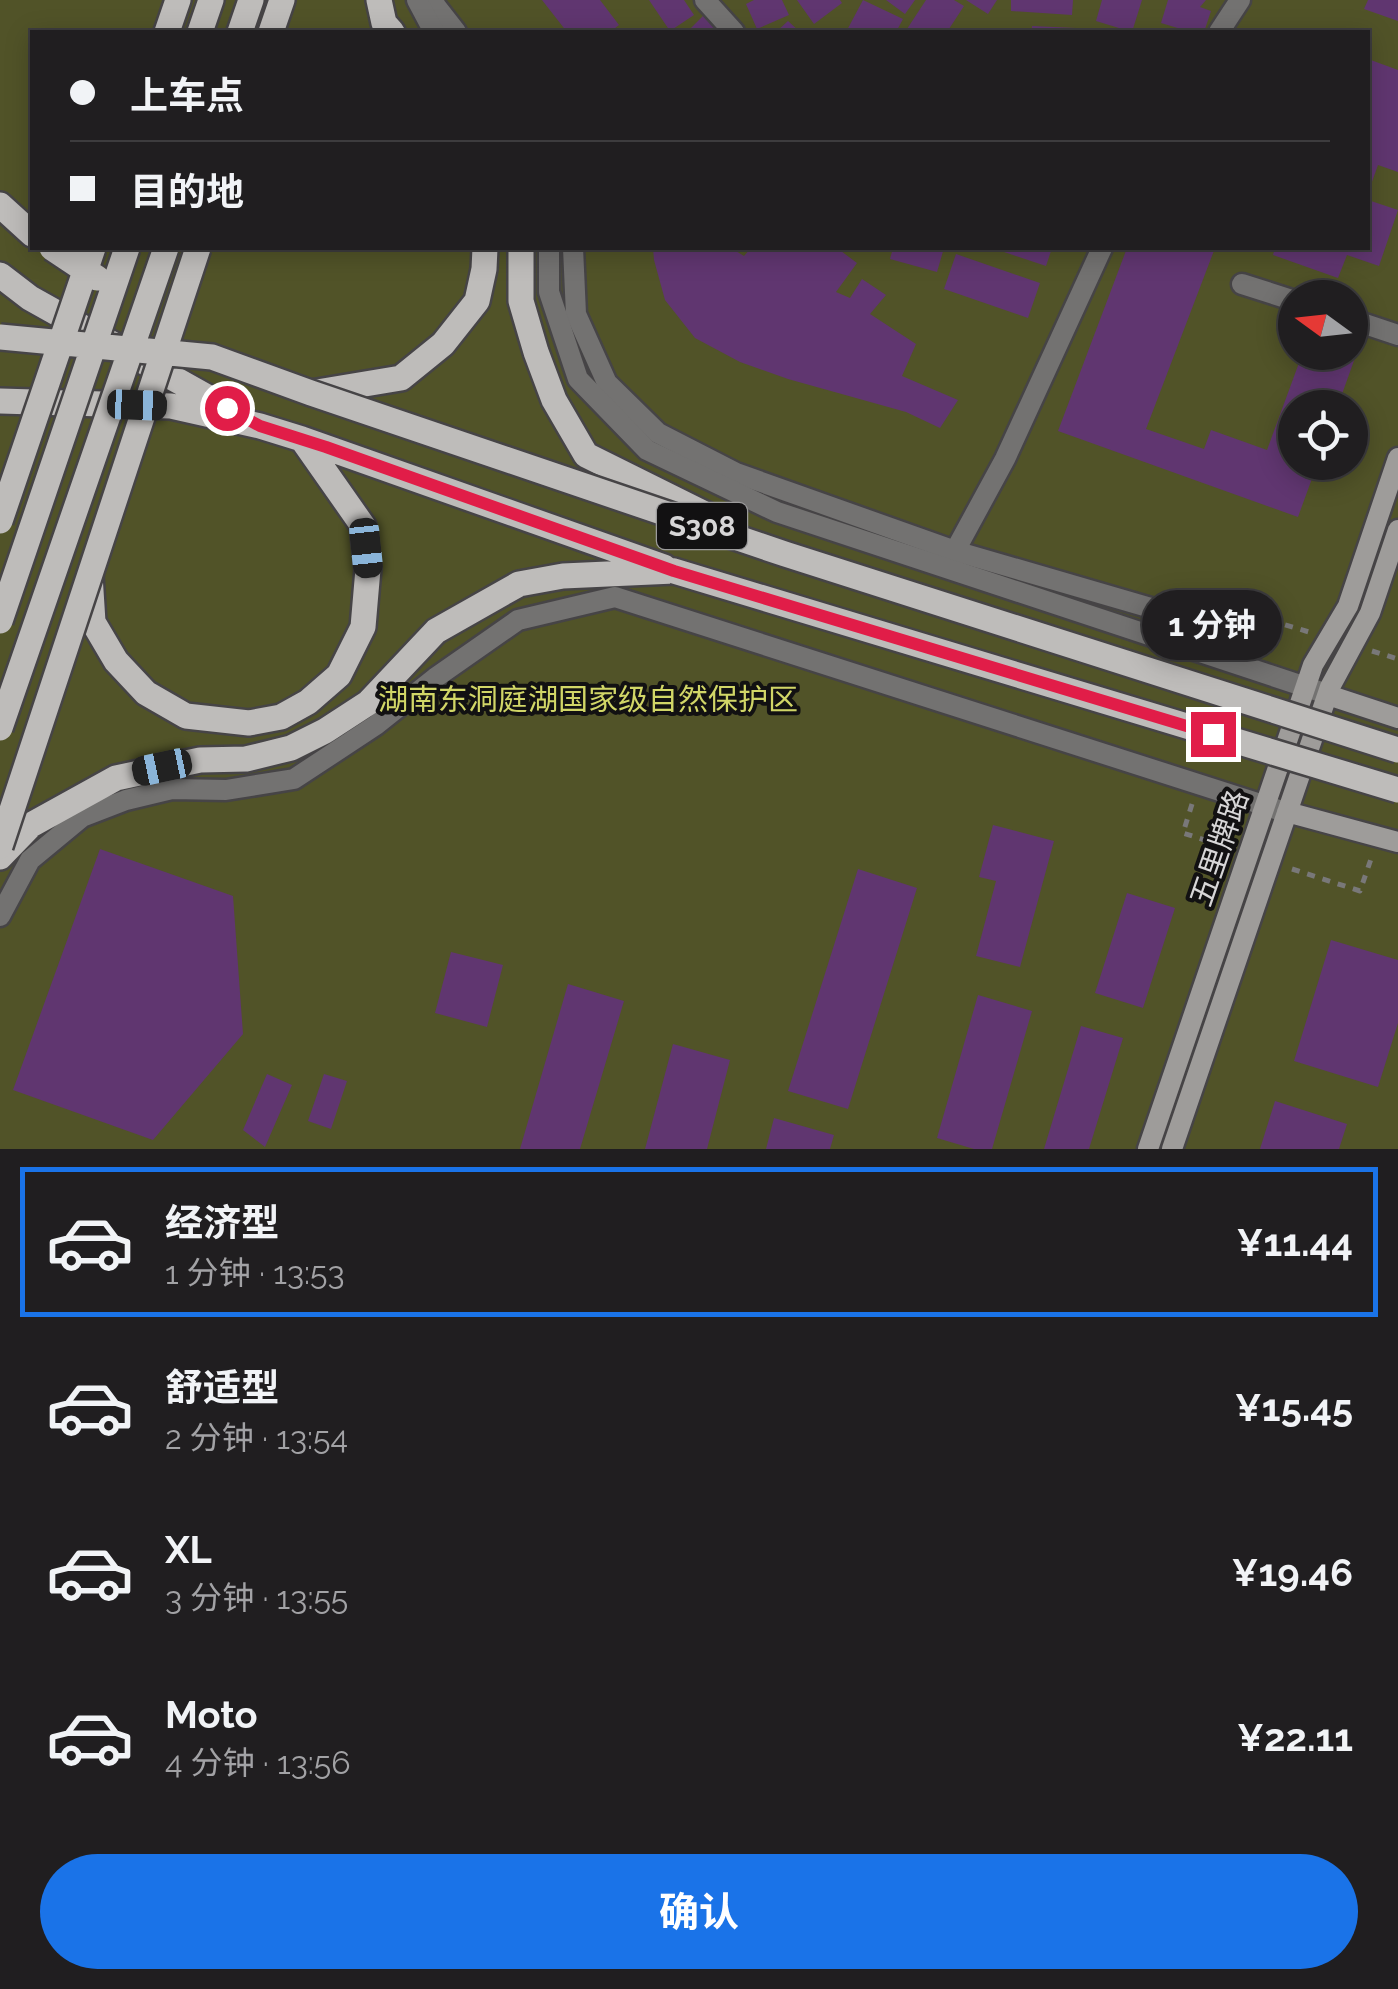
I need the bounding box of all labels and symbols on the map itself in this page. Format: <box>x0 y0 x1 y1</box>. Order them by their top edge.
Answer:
north arrow <box>1278 280 1368 370</box>
route start <box>205 386 250 431</box>
car <box>106 389 168 421</box>
road number: S308 <box>657 503 747 549</box>
car <box>348 517 384 579</box>
callout: 1 分钟 <box>1143 589 1283 659</box>
park label: 湖南东洞庭湖国家级自然保护区 <box>378 682 798 717</box>
route end <box>1191 712 1236 757</box>
car <box>130 746 194 788</box>
street label: 五里牌路 <box>1183 786 1255 910</box>

